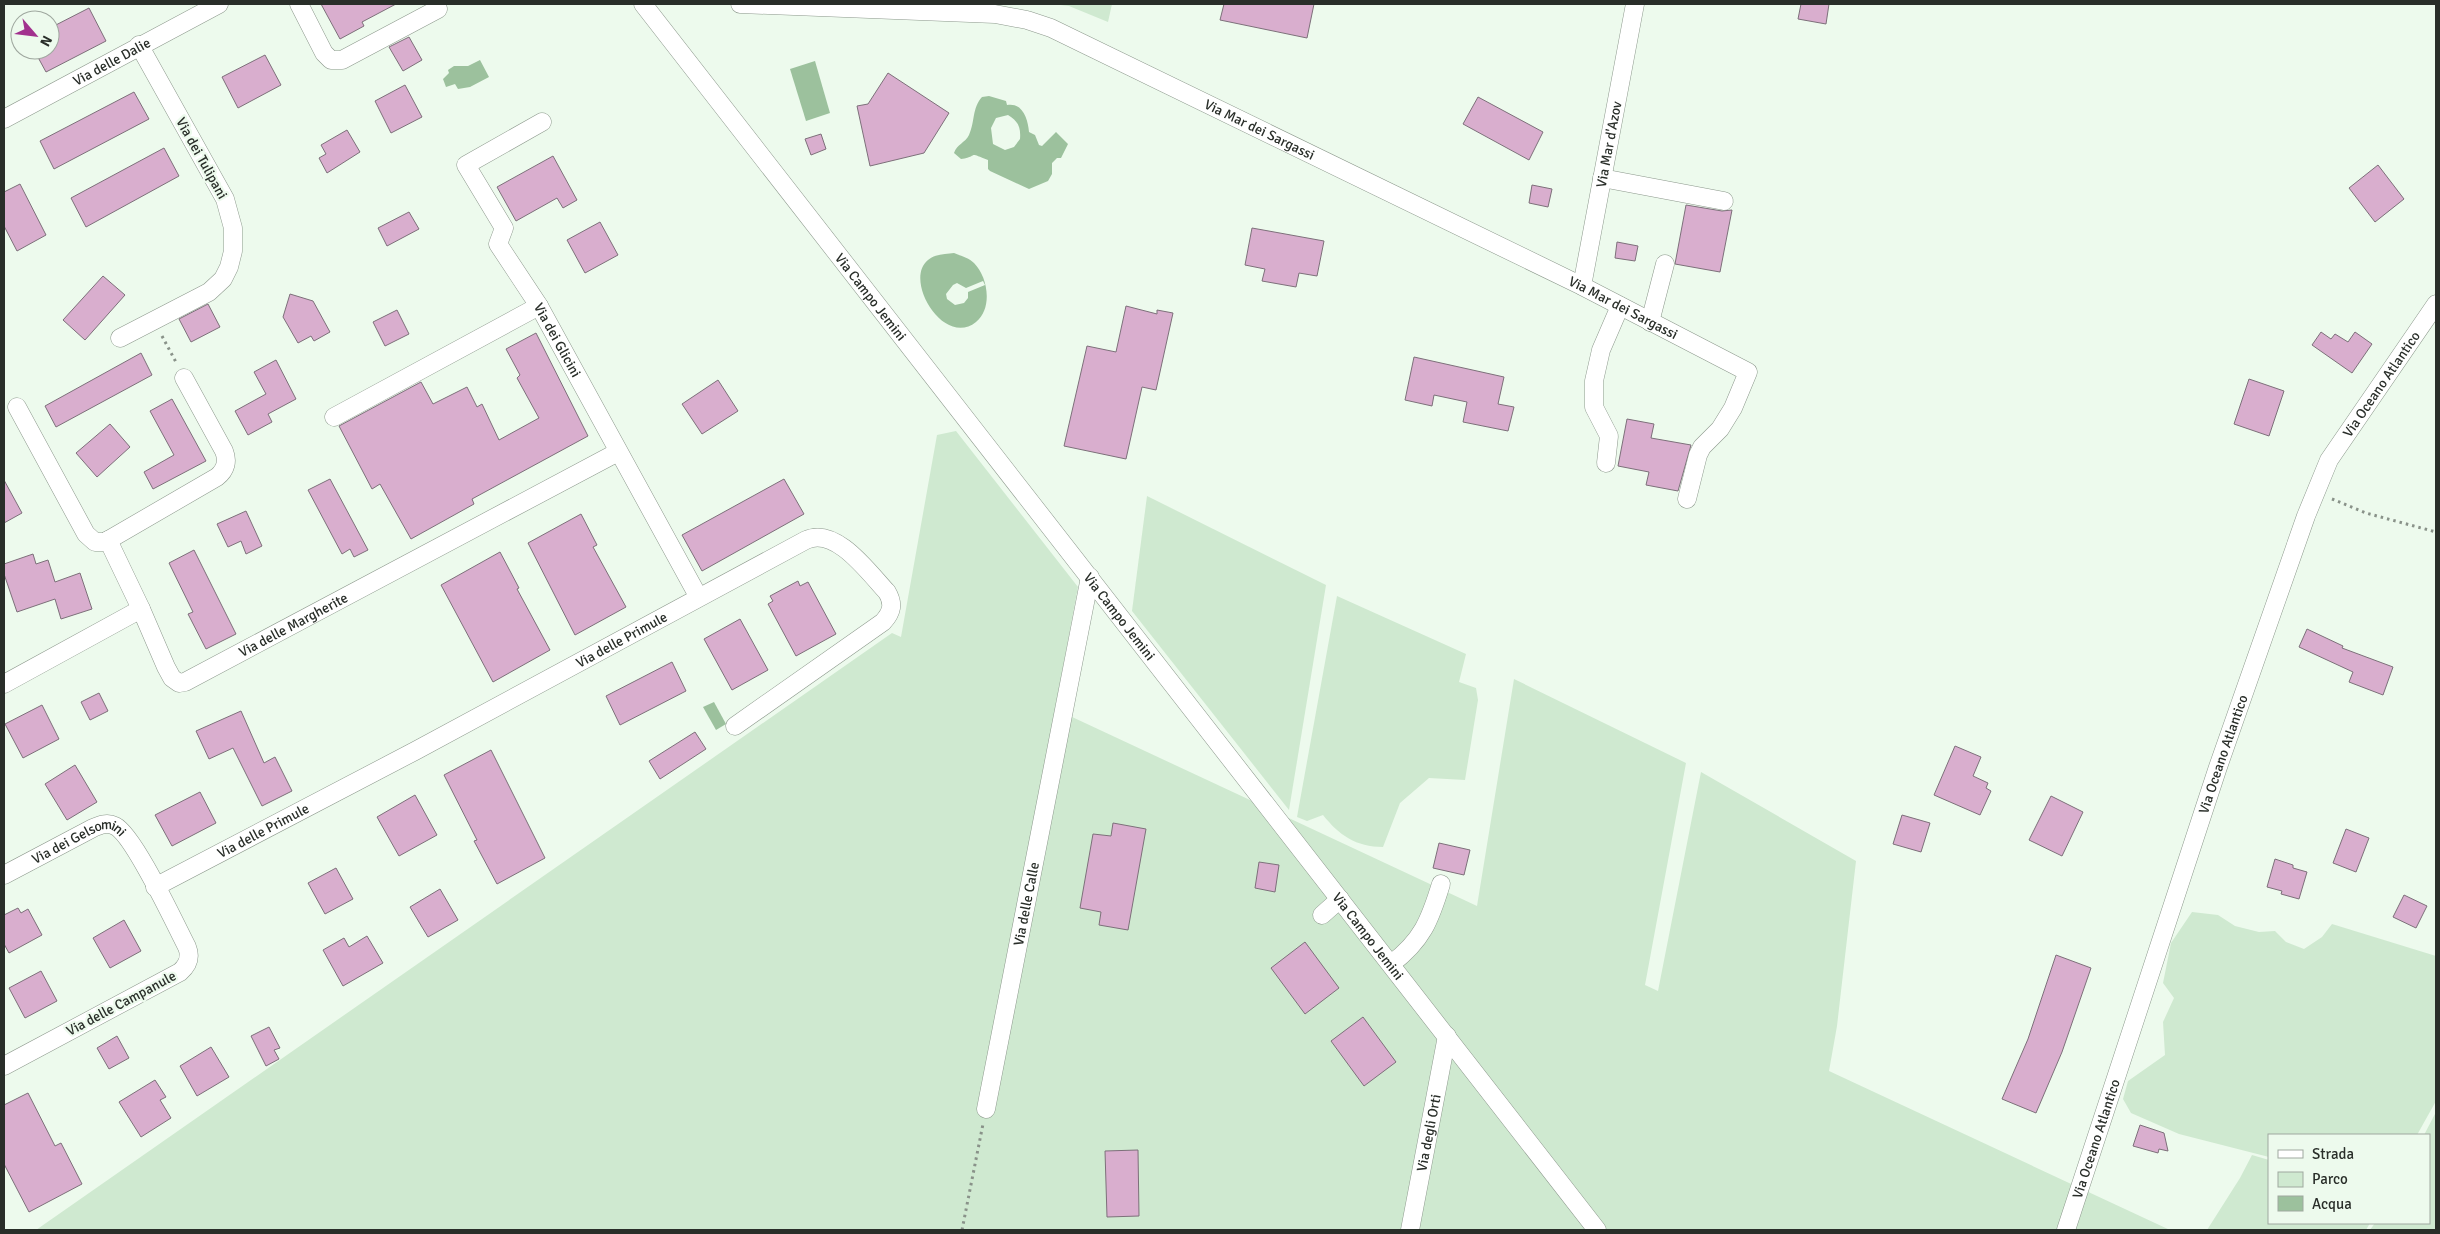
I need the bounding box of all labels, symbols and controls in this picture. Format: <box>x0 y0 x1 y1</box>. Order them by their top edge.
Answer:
north arrow <box>10 10 60 60</box>
text: N <box>36 33 56 49</box>
street label: Via delle Dalie <box>70 34 154 90</box>
street label: Via Mar dei Sargassi <box>1201 96 1317 164</box>
street label: Via Mar d'Azov <box>1593 100 1626 189</box>
street label: Via dei Tulipani <box>172 115 231 202</box>
street label: Via Campo Jemini <box>831 250 910 344</box>
street label: Via Mar dei Sargassi <box>1566 273 1681 343</box>
street label: Via dei Glicini <box>530 300 584 380</box>
street label: Via Oceano Atlantico <box>2339 328 2424 440</box>
street label: Via Campo Jemini <box>1080 570 1158 664</box>
street label: Via delle Margherite <box>236 589 351 661</box>
street label: Via delle Primule <box>573 608 670 672</box>
street label: Via Oceano Atlantico <box>2195 693 2252 816</box>
street label: Via delle Primule <box>215 800 312 862</box>
street label: Via dei Gelsomini <box>29 816 130 868</box>
street label: Via delle Calle <box>1010 861 1043 947</box>
street label: Via Campo Jemini <box>1329 889 1407 983</box>
street label: Via delle Campanule <box>63 967 179 1040</box>
street label: Via Oceano Atlantico <box>2069 1077 2124 1201</box>
street label: Via degli Orti <box>1413 1093 1445 1173</box>
legend <box>2268 1134 2430 1224</box>
text: Strada <box>2312 1145 2354 1163</box>
text: Parco <box>2312 1170 2348 1188</box>
text: Acqua <box>2312 1195 2352 1213</box>

